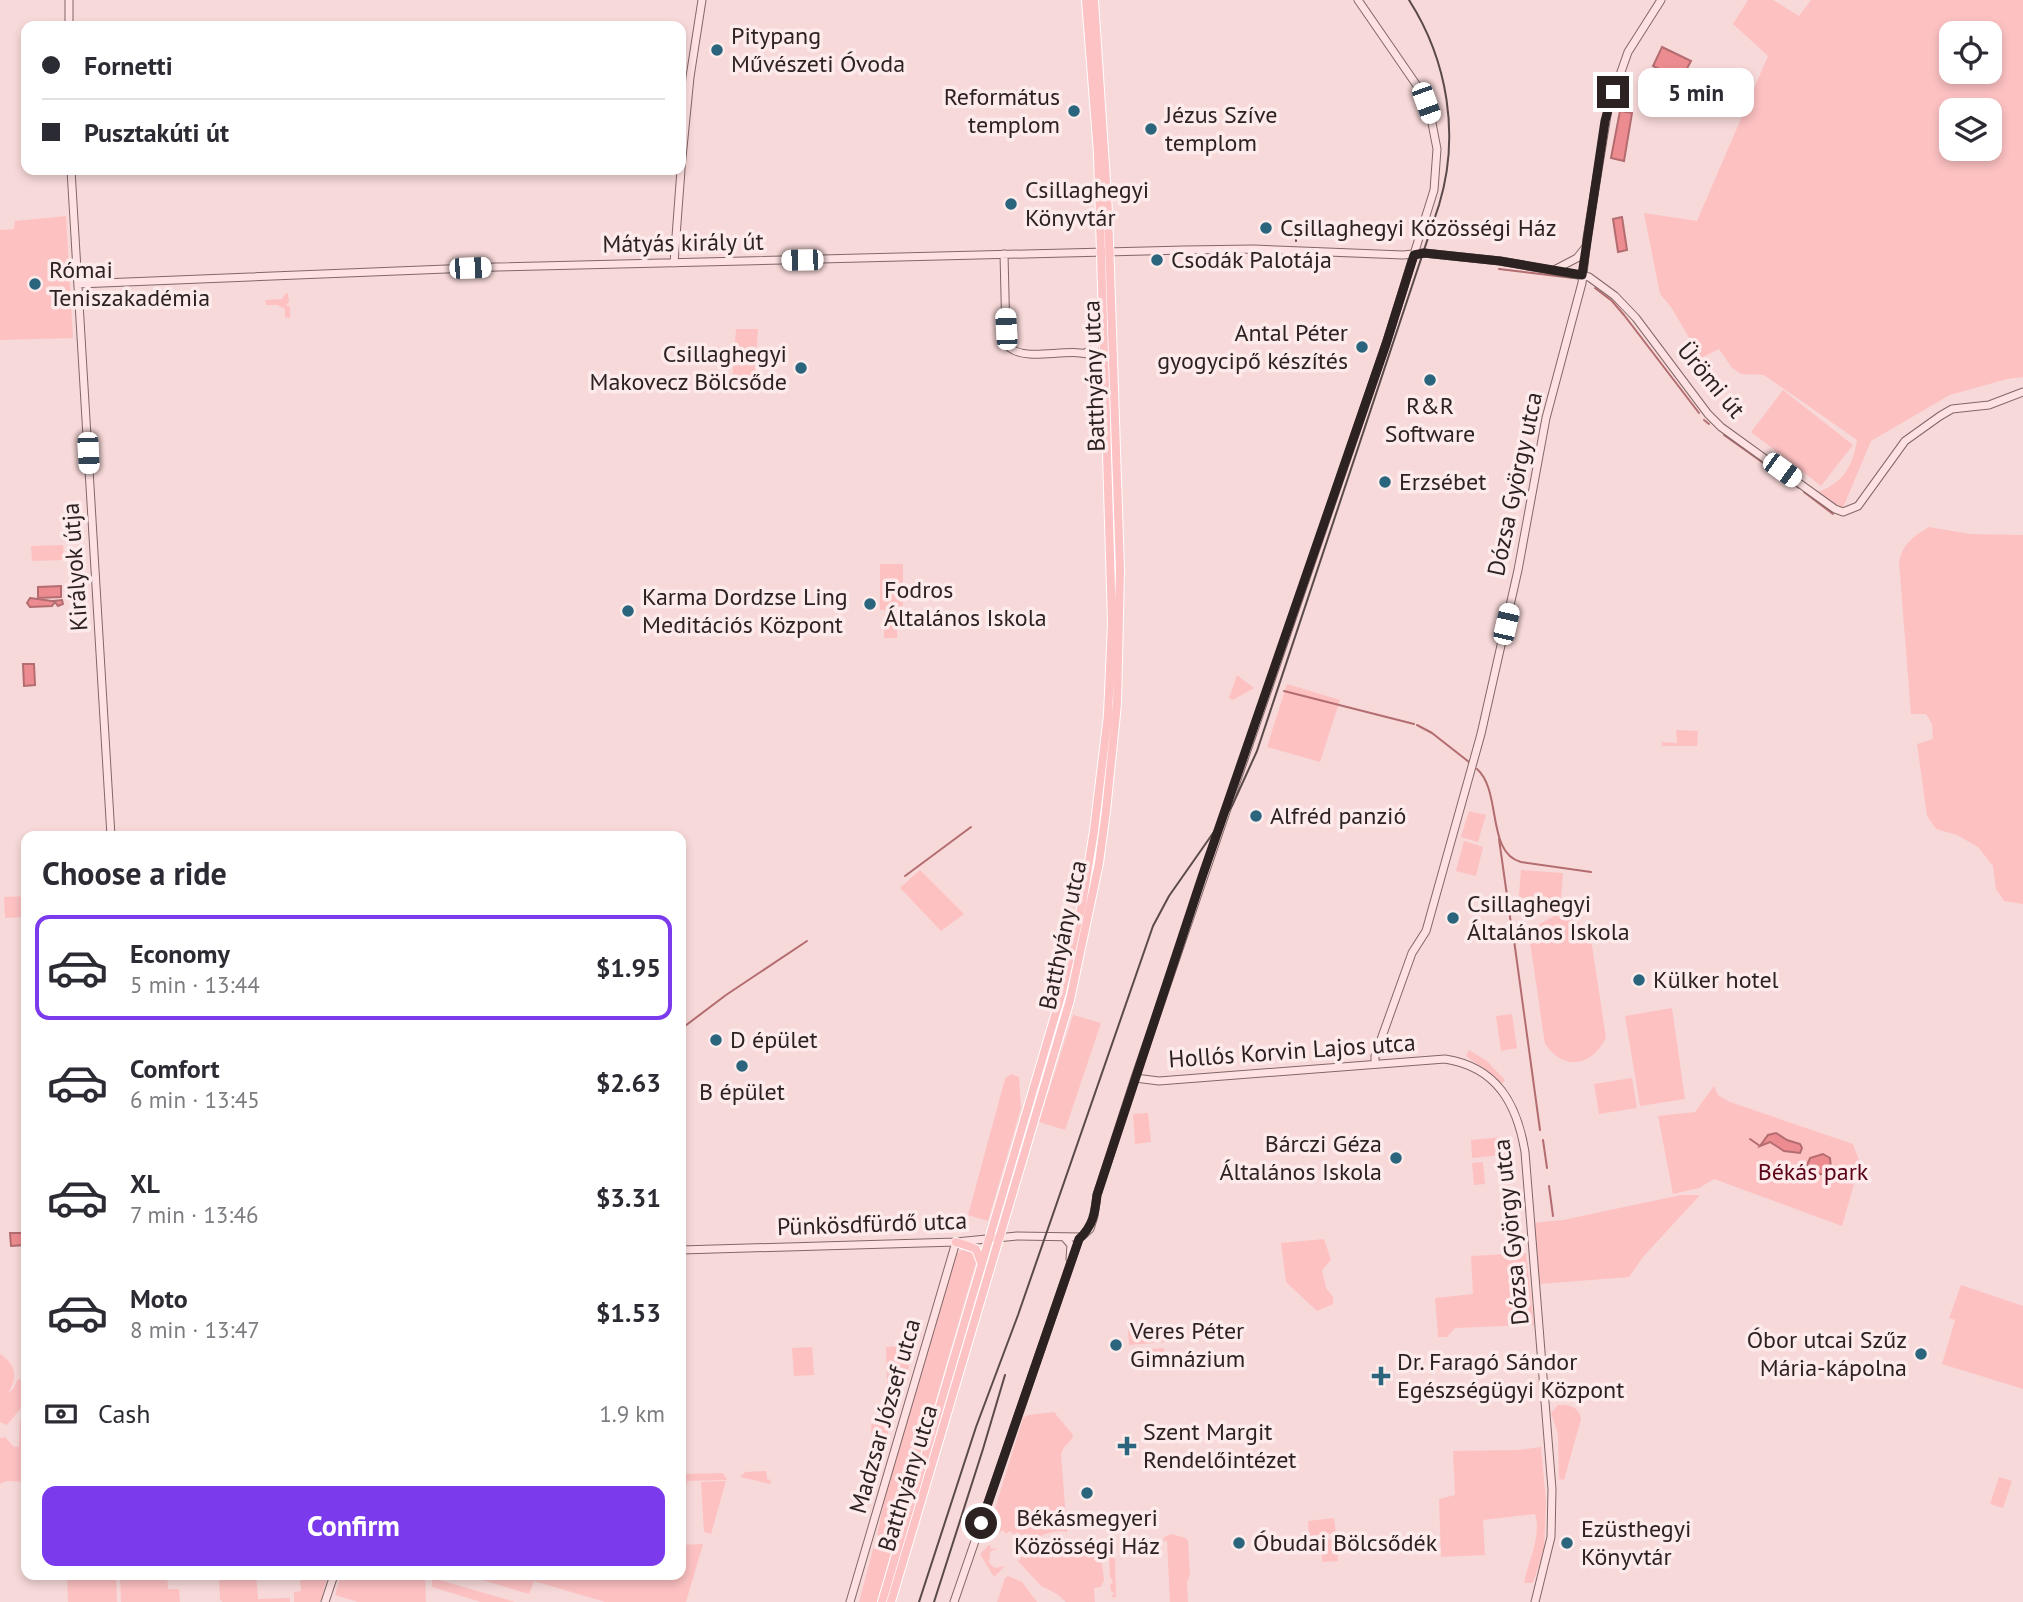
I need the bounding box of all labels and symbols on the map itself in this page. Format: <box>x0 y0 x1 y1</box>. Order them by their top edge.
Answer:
place label: Pitypang Művészeti Óvoda <box>731 20 905 79</box>
marker: Pitypang Művészeti Óvoda <box>709 42 725 58</box>
callout: 5 min <box>1638 68 1753 116</box>
route end <box>1597 76 1629 108</box>
car <box>1409 80 1444 126</box>
place label: Református templom <box>944 81 1060 140</box>
place label: Jézus Szíve templom <box>1164 99 1278 158</box>
marker: Református templom <box>1066 103 1082 119</box>
marker: Jézus Szíve templom <box>1143 121 1159 137</box>
place label: Csillaghegyi Könyvtár <box>1025 174 1149 233</box>
marker: Csillaghegyi Könyvtár <box>1003 196 1019 212</box>
place label: Csillaghegyi Közösségi Ház <box>1280 212 1556 243</box>
marker: Csillaghegyi Közösségi Ház <box>1258 220 1274 236</box>
street label: Mátyás király út <box>602 226 764 259</box>
place label: Csodák Palotája <box>1171 244 1332 275</box>
car <box>781 249 824 271</box>
marker: Csodák Palotája <box>1149 252 1165 268</box>
place label: Római Teniszakadémia <box>49 254 210 313</box>
car <box>449 257 492 279</box>
marker: Római Teniszakadémia <box>27 276 43 292</box>
street label: Batthyány utca <box>1075 300 1112 452</box>
car <box>995 307 1018 351</box>
place label: Antal Péter gyogycipő készítés <box>1157 317 1348 376</box>
street label: Ürömi út <box>1671 335 1752 424</box>
place label: Csillaghegyi Makovecz Bölcsőde <box>589 338 787 397</box>
marker: Antal Péter gyogycipő készítés <box>1354 339 1370 355</box>
marker: Csillaghegyi Makovecz Bölcsőde <box>793 360 809 376</box>
marker: R&R Software <box>1422 372 1438 388</box>
street label: Dózsa György utca <box>1480 389 1549 579</box>
place label: R&R Software <box>1385 390 1475 449</box>
car <box>77 431 100 475</box>
car <box>1759 449 1806 491</box>
place label: Erzsébet <box>1399 466 1486 497</box>
marker: Erzsébet <box>1377 474 1393 490</box>
street label: Királyok útja <box>55 502 94 632</box>
place label: Fodros Általános Iskola <box>884 574 1047 633</box>
place label: Karma Dordzse Ling Meditációs Központ <box>642 581 848 640</box>
marker: Fodros Általános Iskola <box>862 596 878 612</box>
car <box>1492 601 1521 647</box>
marker: Karma Dordzse Ling Meditációs Központ <box>620 603 636 619</box>
place label: Alfréd panzió <box>1270 800 1406 831</box>
marker: Alfréd panzió <box>1248 808 1264 824</box>
street label: Batthyány utca <box>1032 857 1093 1012</box>
place label: Csillaghegyi Általános Iskola <box>1467 888 1630 947</box>
marker: Csillaghegyi Általános Iskola <box>1445 910 1461 926</box>
place label: Külker hotel <box>1653 964 1779 995</box>
marker: Külker hotel <box>1631 972 1647 988</box>
place label: D épület <box>730 1024 818 1055</box>
street label: Hollós Korvin Lajos utca <box>1167 1026 1417 1075</box>
marker: D épület <box>708 1032 724 1048</box>
marker: B épület <box>734 1058 750 1074</box>
place label: B épület <box>699 1076 785 1107</box>
place label: Bárczi Géza Általános Iskola <box>1219 1128 1382 1187</box>
street label: Dózsa György utca <box>1485 1137 1536 1327</box>
marker: Bárczi Géza Általános Iskola <box>1388 1150 1404 1166</box>
park label: Békás park <box>1758 1156 1869 1187</box>
street label: Pünkösdfürdő utca <box>776 1205 968 1242</box>
street label: Madzsar József utca <box>842 1315 927 1517</box>
place label: Veres Péter Gimnázium <box>1129 1315 1245 1374</box>
place label: Óbor utcai Szűz Mária-kápolna <box>1747 1324 1907 1383</box>
marker: Veres Péter Gimnázium <box>1108 1337 1124 1353</box>
place label: Dr. Faragó Sándor Egészségügyi Központ <box>1397 1346 1624 1405</box>
marker: Óbor utcai Szűz Mária-kápolna <box>1913 1346 1929 1362</box>
marker: Dr. Faragó Sándor Egészségügyi Központ <box>1371 1366 1391 1386</box>
street label: Batthyány utca <box>871 1401 945 1555</box>
place label: Szent Margit Rendelőintézet <box>1143 1416 1296 1475</box>
marker: Szent Margit Rendelőintézet <box>1117 1436 1137 1456</box>
marker: Békásmegyeri Közösségi Ház <box>1079 1485 1095 1501</box>
place label: Békásmegyeri Közösségi Ház <box>1014 1502 1160 1561</box>
route start <box>965 1507 997 1539</box>
place label: Ezüsthegyi Könyvtár <box>1581 1513 1691 1572</box>
place label: Óbudai Bölcsődék <box>1253 1527 1438 1558</box>
marker: Óbudai Bölcsődék <box>1231 1535 1247 1551</box>
marker: Ezüsthegyi Könyvtár <box>1559 1535 1575 1551</box>

